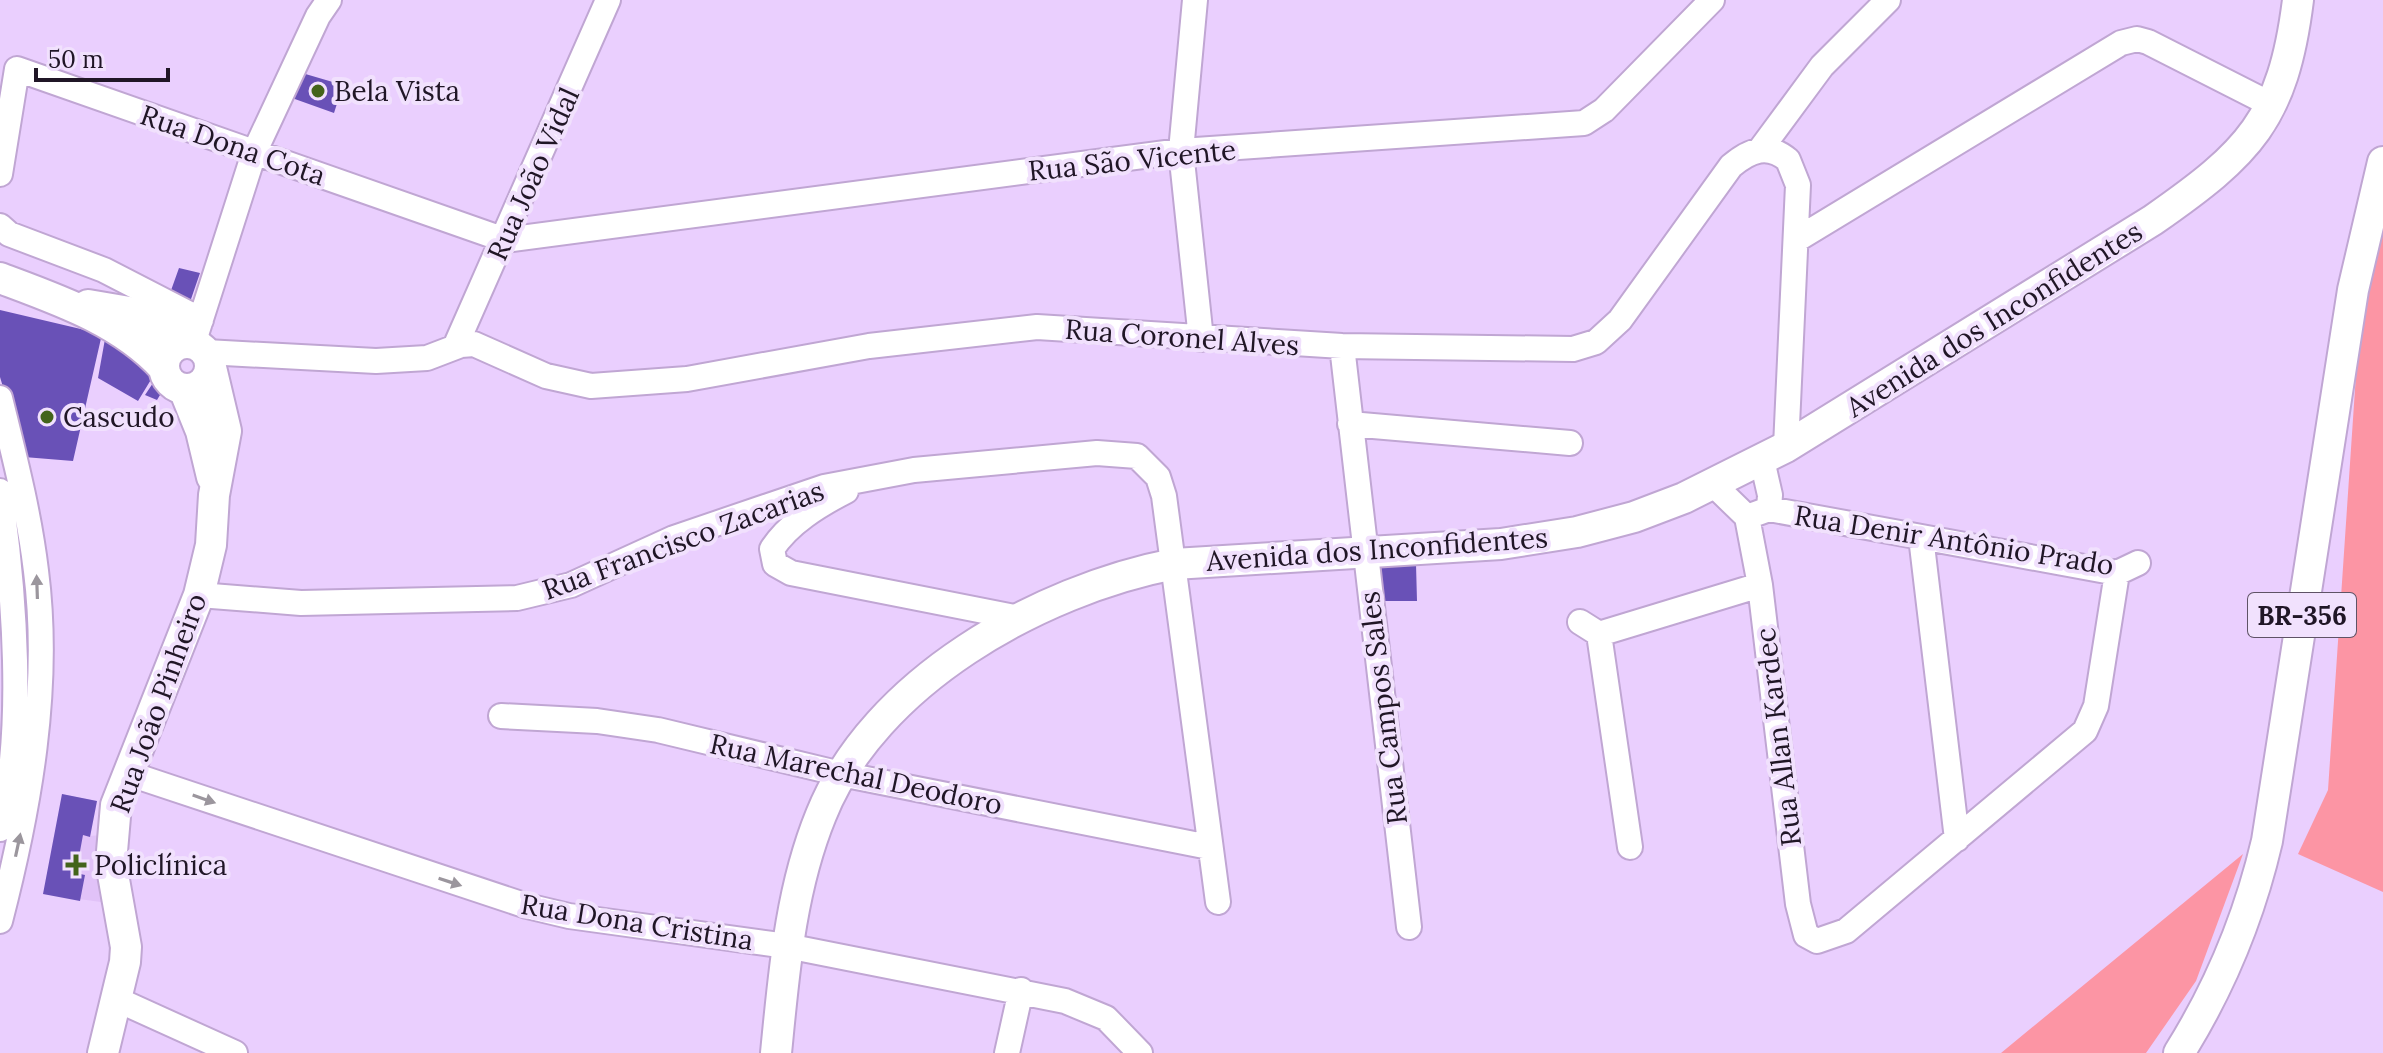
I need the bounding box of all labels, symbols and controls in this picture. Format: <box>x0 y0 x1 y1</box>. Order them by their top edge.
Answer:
scale bar <box>36 32 168 82</box>
text: 50 m <box>48 44 104 75</box>
place label: Bela Vista <box>334 73 460 109</box>
marker: Bela Vista <box>309 82 327 100</box>
street label: Rua João Vidal <box>479 82 587 266</box>
street label: Rua Dona Cota <box>136 96 330 194</box>
street label: Rua São Vicente <box>1026 131 1238 189</box>
street label: Avenida dos Inconfidentes <box>1838 213 2149 426</box>
street label: Rua Coronel Alves <box>1064 311 1300 363</box>
place label: Cascudo <box>63 399 175 435</box>
marker: Cascudo <box>38 408 56 426</box>
street label: Rua Francisco Zacarias <box>537 472 829 608</box>
street label: Rua Denir Antônio Prado <box>1792 497 2116 583</box>
street label: Avenida dos Inconfidentes <box>1204 519 1549 579</box>
one-way arrow <box>31 574 44 599</box>
street label: Rua João Pinheiro <box>102 588 214 818</box>
street label: Rua Campos Sales <box>1351 589 1415 827</box>
road number: BR-356 <box>2248 593 2356 637</box>
street label: Rua Allan Kardec <box>1747 626 1809 848</box>
street label: Rua Marechal Deodoro <box>706 725 1006 823</box>
one-way arrow <box>192 794 216 806</box>
one-way arrow <box>12 833 25 858</box>
place label: Policlínica <box>94 847 227 883</box>
marker: Policlínica <box>65 854 87 876</box>
one-way arrow <box>438 877 462 889</box>
street label: Rua Dona Cristina <box>518 886 756 958</box>

